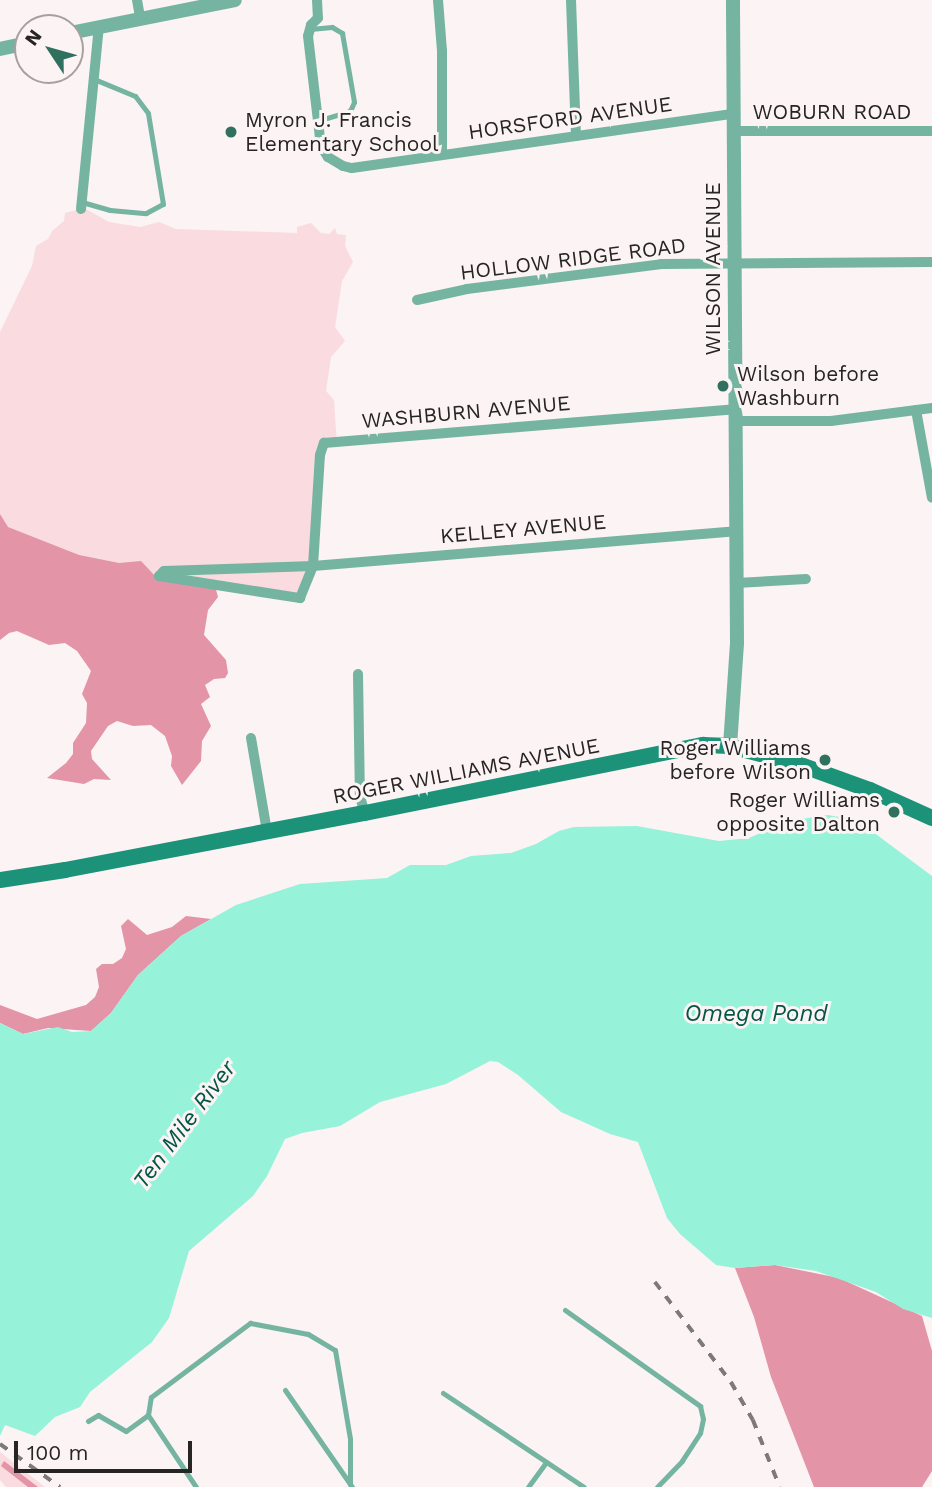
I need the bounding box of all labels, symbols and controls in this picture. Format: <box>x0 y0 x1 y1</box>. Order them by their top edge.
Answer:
north arrow <box>14 14 84 84</box>
text: N <box>20 25 47 50</box>
street label: HORSFORD AVENUE <box>466 91 674 145</box>
street label: WOBURN ROAD <box>753 99 911 125</box>
place label: Myron J. Francis Elementary School <box>245 107 439 157</box>
marker: Myron J. Francis Elementary School <box>223 124 239 140</box>
street label: WILSON AVENUE <box>700 182 726 356</box>
street label: HOLLOW RIDGE ROAD <box>458 233 688 285</box>
place label: Wilson before Washburn <box>737 361 879 411</box>
marker: Wilson before Washburn <box>715 378 731 394</box>
street label: WASHBURN AVENUE <box>360 390 572 434</box>
street label: KELLEY AVENUE <box>438 509 608 549</box>
street label: ROGER WILLIAMS AVENUE <box>330 733 602 809</box>
place label: Roger Williams before Wilson <box>659 735 811 785</box>
marker: Roger Williams before Wilson <box>817 752 833 768</box>
place label: Roger Williams opposite Dalton <box>716 787 880 837</box>
marker: Roger Williams opposite Dalton <box>886 804 902 820</box>
water label: Omega Pond <box>685 1000 827 1028</box>
water label: Ten Mile River <box>128 1055 242 1195</box>
scale bar <box>18 1428 196 1472</box>
text: 100 m <box>27 1440 89 1465</box>

